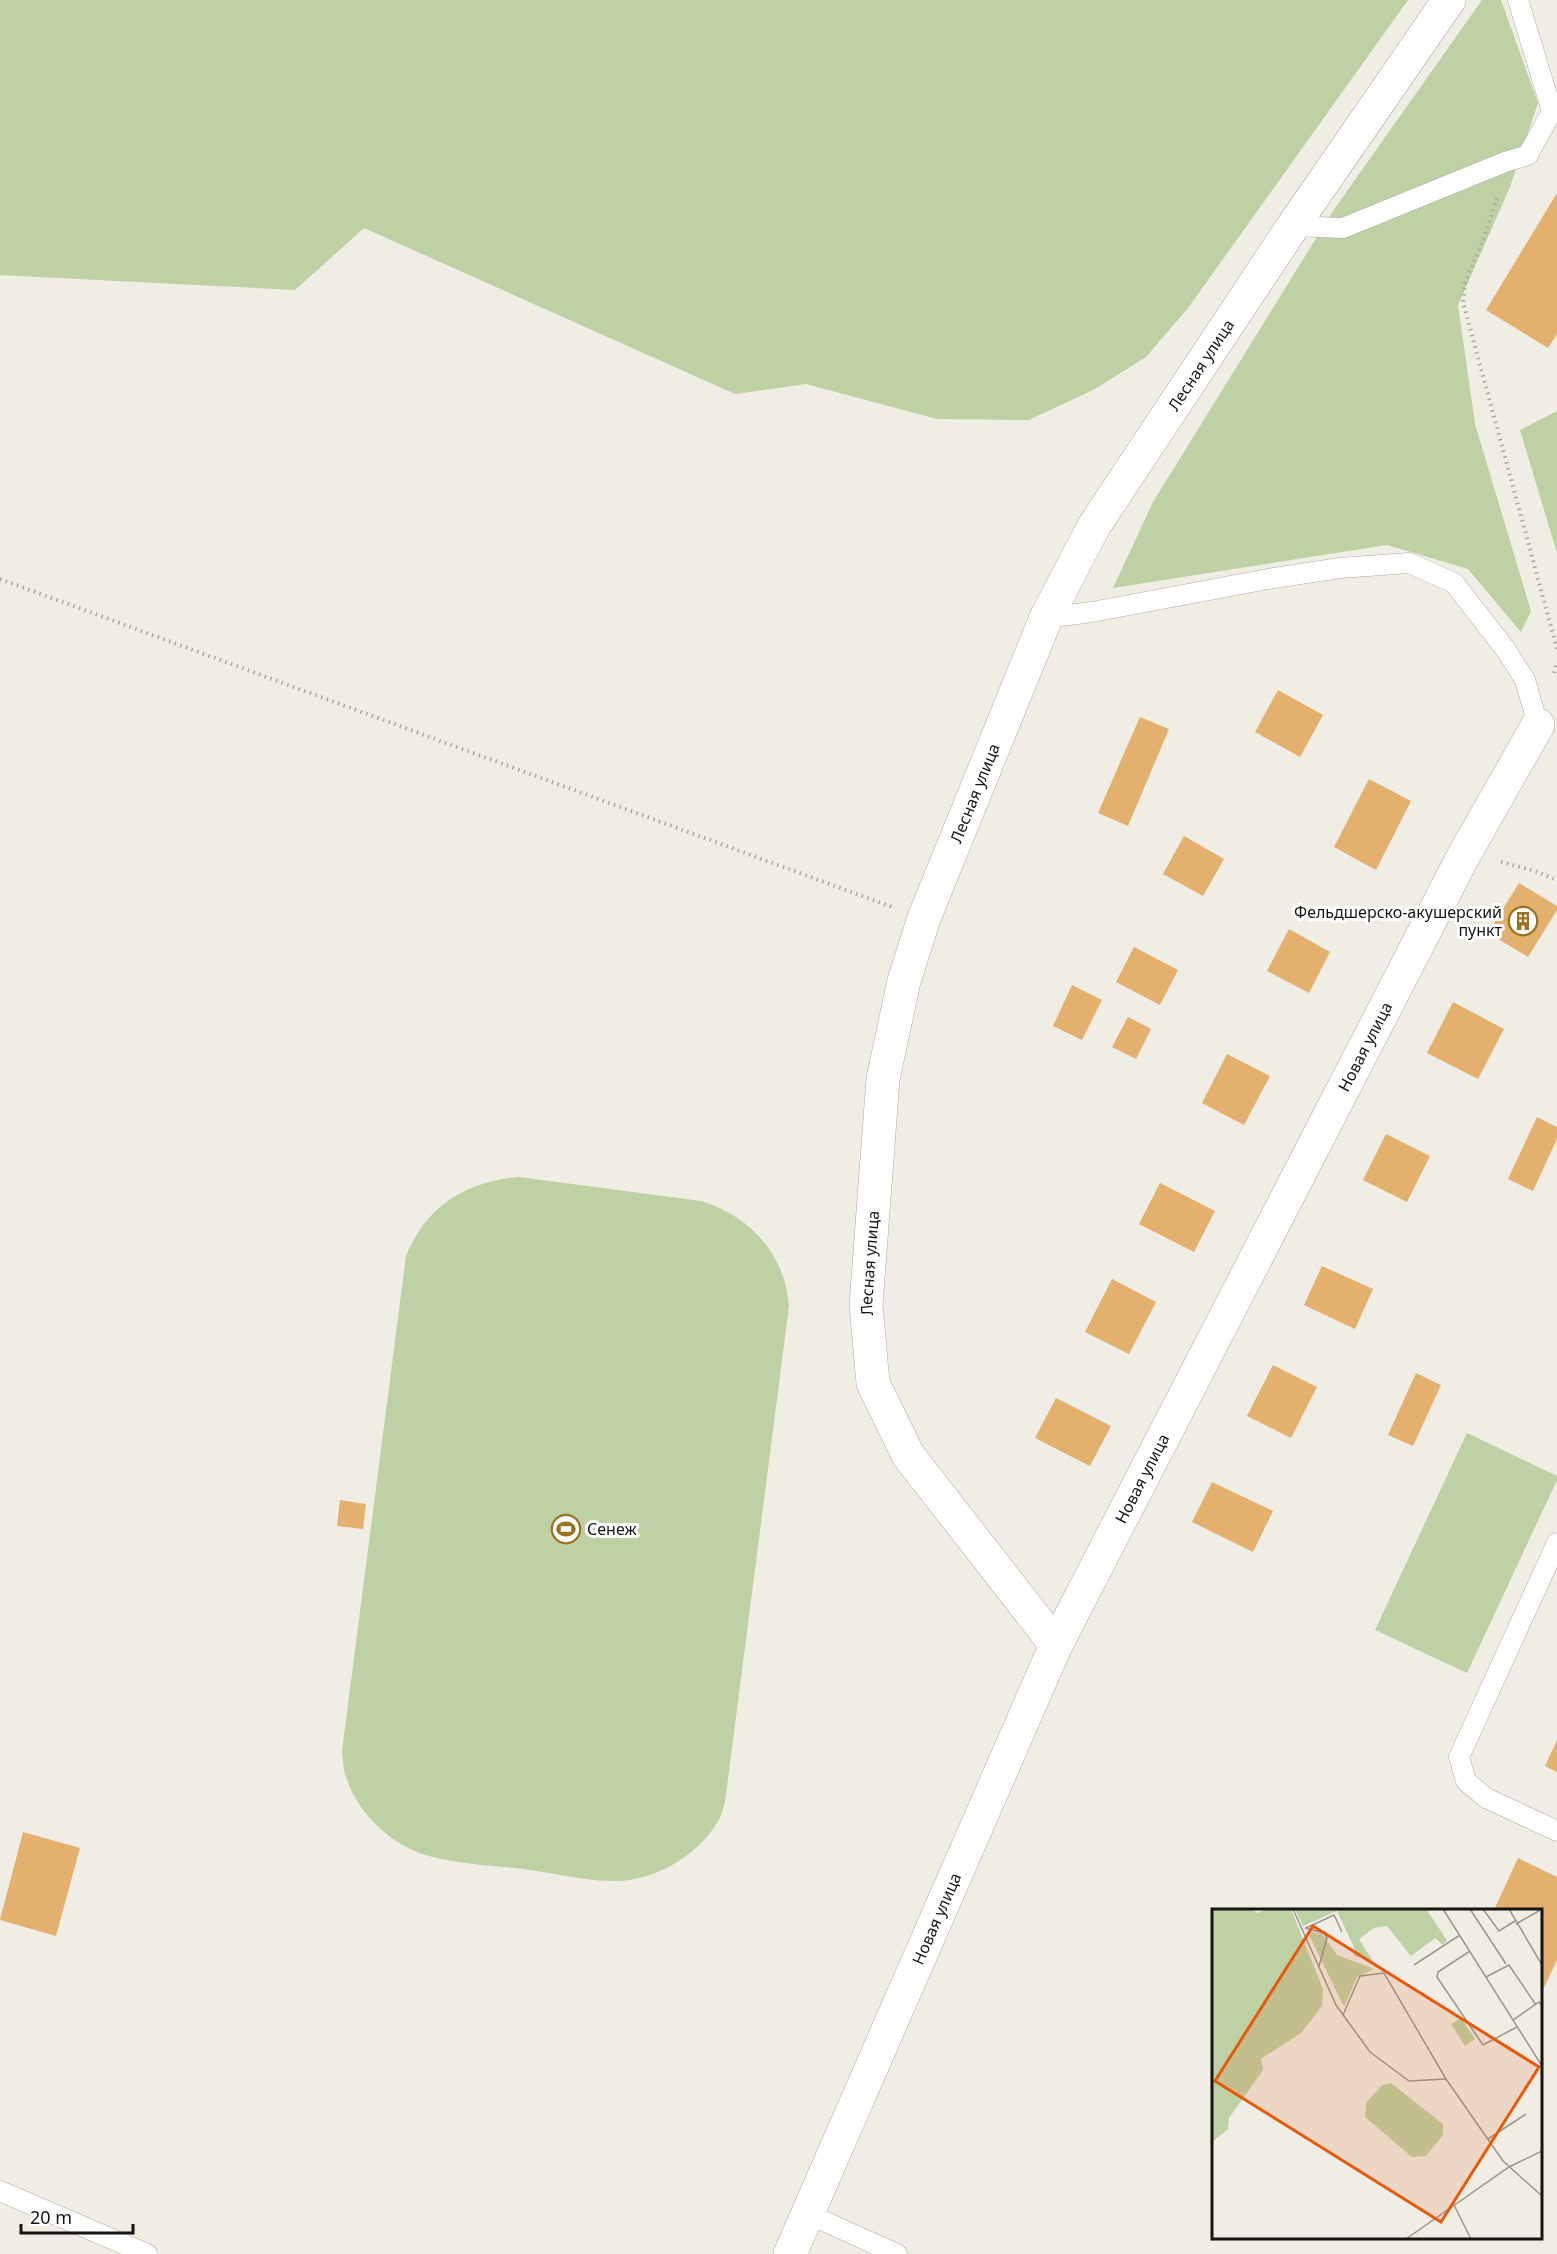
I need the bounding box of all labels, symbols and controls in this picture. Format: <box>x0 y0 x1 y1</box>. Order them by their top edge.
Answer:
street label: Лесная улица <box>1162 315 1239 415</box>
street label: Лесная улица <box>945 740 1005 846</box>
place label: Фельдшерско-акушерский пункт <box>1294 901 1503 941</box>
building icon: Фельдшерско-акушерский пункт <box>1507 905 1539 937</box>
street label: Новая улица <box>1333 998 1397 1095</box>
street label: Лесная улица <box>855 1210 884 1317</box>
street label: Новая улица <box>1110 1430 1174 1527</box>
sports icon: Сенеж <box>550 1513 582 1545</box>
place label: Сенеж <box>587 1518 637 1540</box>
street label: Новая улица <box>907 1869 966 1968</box>
inset map <box>1212 1909 1542 2239</box>
scale bar <box>21 2197 134 2235</box>
text: 20 m <box>30 2205 72 2229</box>

